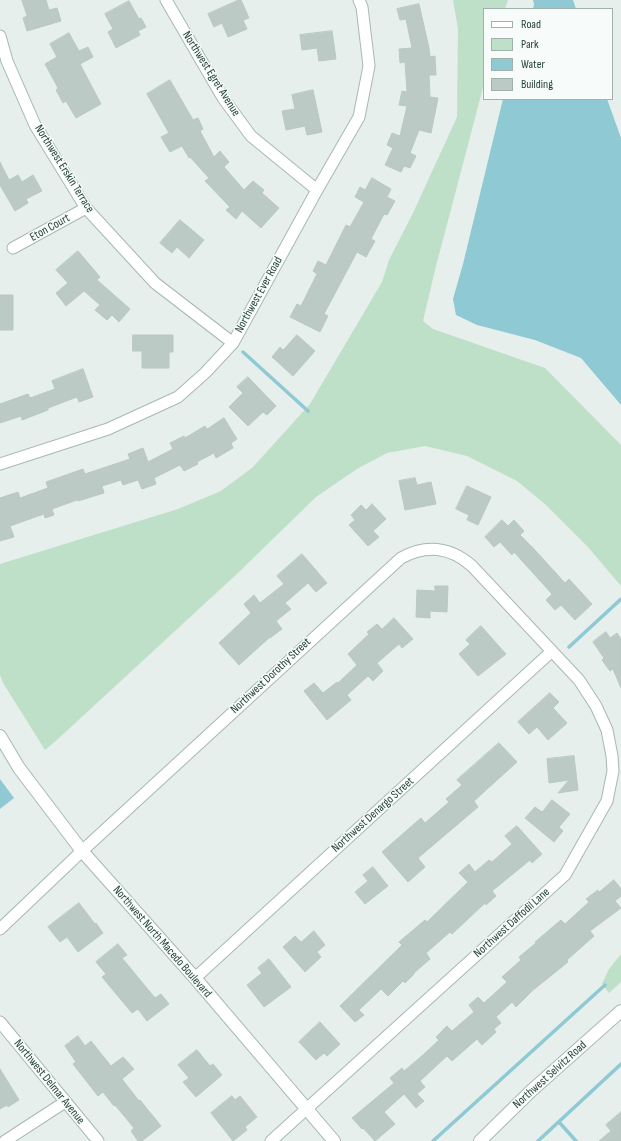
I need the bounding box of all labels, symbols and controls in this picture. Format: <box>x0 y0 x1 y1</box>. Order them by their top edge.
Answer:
legend <box>483 8 613 100</box>
text: Road <box>521 17 541 32</box>
street label: Northwest Egret Avenue <box>179 29 243 119</box>
text: Park <box>521 37 539 52</box>
text: Water <box>521 57 545 72</box>
text: Building <box>521 77 553 92</box>
street label: Northwest Erskin Terrace <box>31 122 97 216</box>
street label: Eton Court <box>27 211 73 245</box>
street label: Northwest Ever Road <box>232 255 286 335</box>
street label: Northwest Dorothy Street <box>228 635 314 717</box>
street label: Northwest Denargo Street <box>329 774 417 856</box>
street label: Northwest North Macedo Boulevard <box>110 883 214 1001</box>
street label: Northwest Daffodil Lane <box>471 885 553 961</box>
street label: Northwest Delmar Avenue <box>10 1037 88 1127</box>
street label: Northwest Selvitz Road <box>510 1038 590 1112</box>

